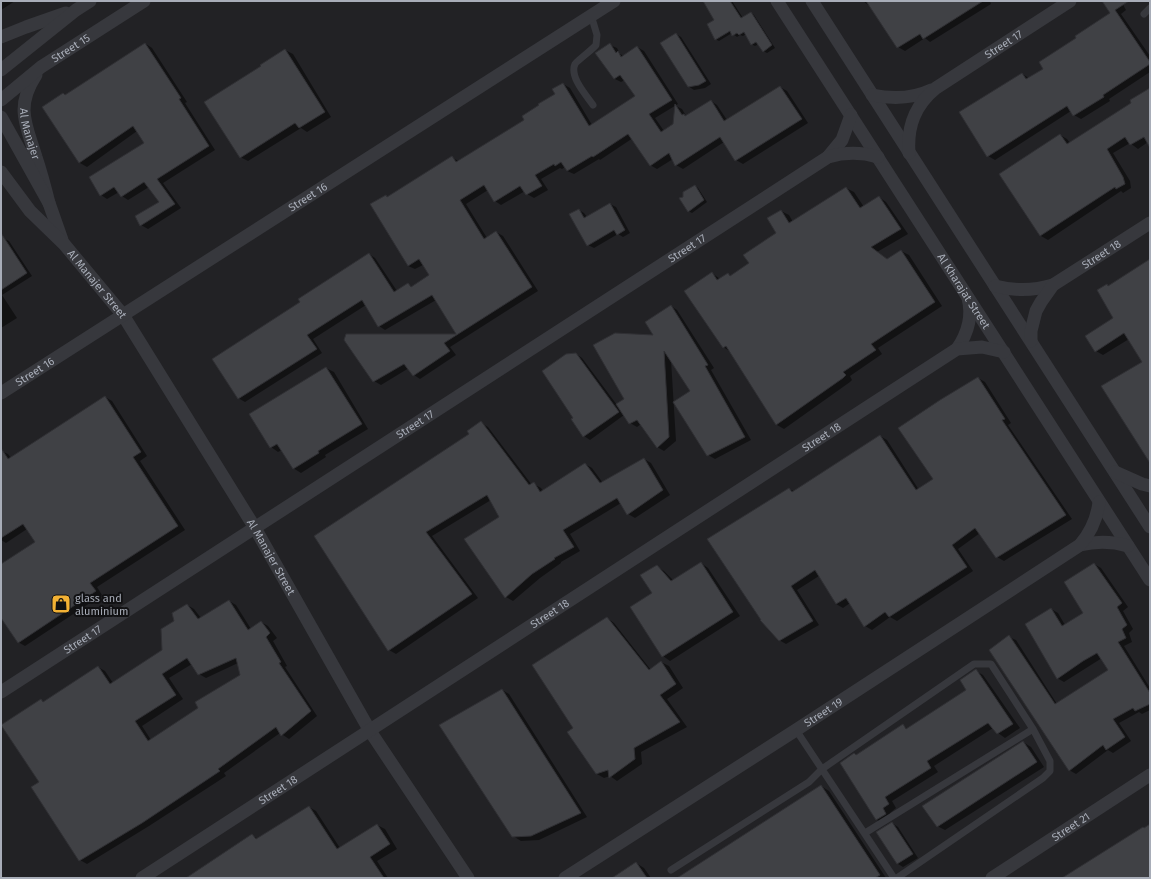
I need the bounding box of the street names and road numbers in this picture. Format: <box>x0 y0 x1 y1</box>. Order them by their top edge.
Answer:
street label: Street 17 <box>982 28 1025 62</box>
street label: Street 15 <box>49 31 93 66</box>
street label: Al Manajer <box>17 108 43 162</box>
street label: Street 16 <box>286 180 330 215</box>
street label: Street 17 <box>666 232 709 266</box>
street label: Street 18 <box>1080 237 1123 272</box>
street label: Al Manajer Street <box>65 247 129 321</box>
street label: Al Kharajat Street <box>934 251 992 331</box>
street label: Street 16 <box>13 355 57 389</box>
street label: Street 17 <box>394 408 437 442</box>
street label: Street 18 <box>800 420 844 455</box>
street label: Al Manajer Street <box>244 517 298 597</box>
street label: Street 18 <box>528 596 572 631</box>
street label: Street 17 <box>61 623 104 657</box>
street label: Street 19 <box>802 695 846 730</box>
street label: Street 18 <box>256 773 300 808</box>
street label: Street 21 <box>1050 810 1092 844</box>

